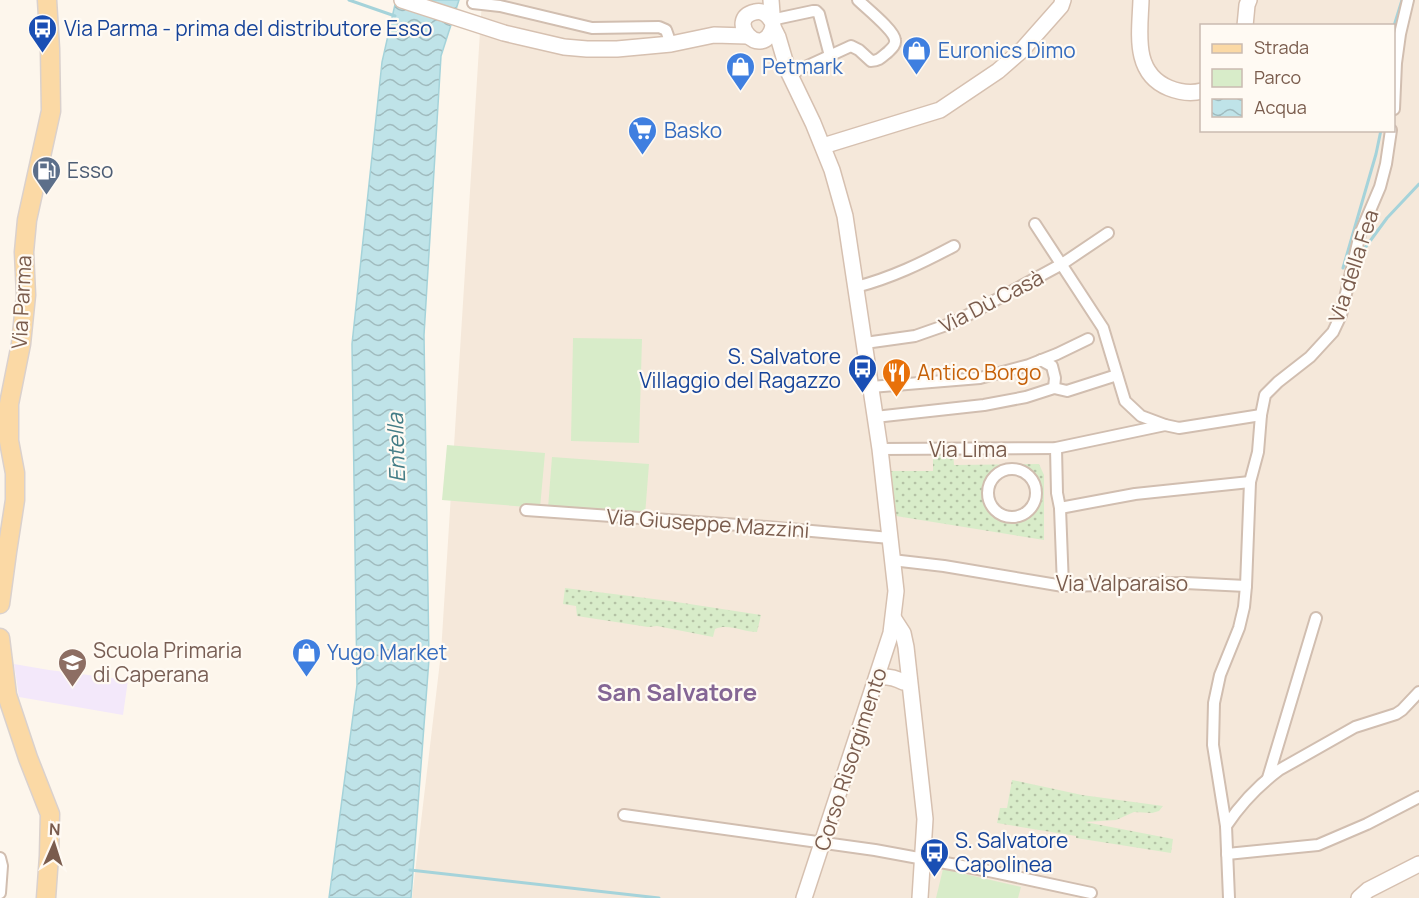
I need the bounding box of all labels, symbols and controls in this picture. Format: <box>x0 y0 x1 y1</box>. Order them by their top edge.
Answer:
bus stop icon: Via Parma - prima del distributore Esso <box>27 12 59 54</box>
place label: Via Parma - prima del distributore Esso <box>64 14 432 42</box>
legend <box>1200 24 1395 132</box>
shop icon: Euronics Dimo <box>901 34 933 76</box>
text: Strada <box>1254 35 1309 59</box>
place label: Euronics Dimo <box>938 36 1076 64</box>
shop icon: Petmark <box>725 50 757 92</box>
place label: Petmark <box>762 52 843 80</box>
text: Parco <box>1254 65 1301 89</box>
text: Acqua <box>1254 95 1307 119</box>
supermarket icon: Basko <box>627 114 659 156</box>
place label: Basko <box>664 116 722 144</box>
fuel station icon: Esso <box>30 154 62 196</box>
place label: Esso <box>67 156 113 184</box>
street label: Via della Fea <box>1322 206 1384 326</box>
street label: Via Parma <box>5 254 37 350</box>
street label: Via Dù Casà <box>934 263 1048 339</box>
place label: S. Salvatore Villaggio del Ragazzo <box>639 342 841 394</box>
bus stop icon: S. Salvatore Villaggio del Ragazzo <box>846 352 878 394</box>
restaurant icon: Antico Borgo <box>880 356 912 398</box>
place label: Antico Borgo <box>917 358 1041 386</box>
water label: Entella <box>380 411 412 483</box>
street label: Via Lima <box>929 435 1007 463</box>
street label: Via Giuseppe Mazzini <box>606 502 810 544</box>
street label: Via Valparaiso <box>1056 569 1188 597</box>
place label: Scuola Primaria di Caperana <box>93 636 242 688</box>
shop icon: Yugo Market <box>290 636 322 678</box>
place label: Yugo Market <box>327 638 447 666</box>
school or university icon: Scuola Primaria di Caperana <box>56 646 88 688</box>
street label: Corso Risorgimento <box>807 664 893 854</box>
district label: San Salvatore <box>597 675 757 708</box>
north arrow <box>24 814 84 874</box>
text: N <box>48 818 61 840</box>
place label: S. Salvatore Capolinea <box>955 826 1068 878</box>
bus stop icon: S. Salvatore Capolinea <box>918 836 950 878</box>

